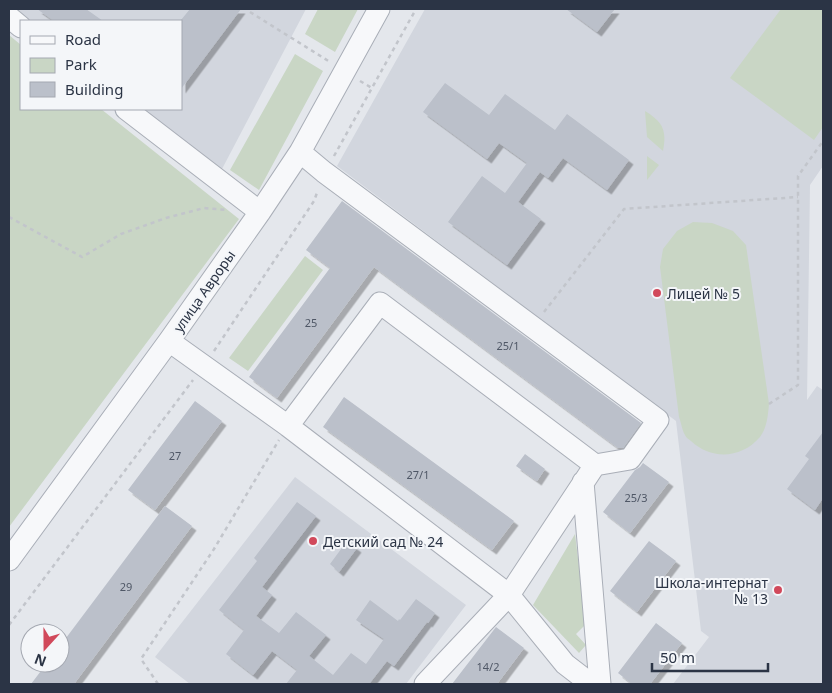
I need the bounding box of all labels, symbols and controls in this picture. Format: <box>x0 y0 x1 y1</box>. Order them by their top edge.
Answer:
legend <box>20 20 182 110</box>
text: Road <box>65 29 101 49</box>
text: Park <box>65 54 97 74</box>
text: Building <box>65 79 123 99</box>
street label: улица Авроры <box>169 246 239 336</box>
place label: Лицей № 5 <box>667 284 740 303</box>
marker: Лицей № 5 <box>651 287 663 299</box>
house number: 25 <box>305 315 317 330</box>
house number: 25/1 <box>497 338 519 353</box>
house number: 27 <box>169 448 181 463</box>
house number: 27/1 <box>407 467 429 482</box>
house number: 25/3 <box>625 490 647 505</box>
place label: Детский сад № 24 <box>323 532 443 551</box>
marker: Детский сад № 24 <box>307 535 319 547</box>
place label: Школа-интернат № 13 <box>655 573 768 608</box>
house number: 29 <box>120 579 132 594</box>
marker: Школа-интернат № 13 <box>772 584 784 596</box>
north arrow <box>20 623 70 673</box>
scale bar <box>652 640 768 672</box>
text: 50 m <box>660 647 695 667</box>
text: N <box>31 650 49 672</box>
house number: 14/2 <box>477 659 499 674</box>

